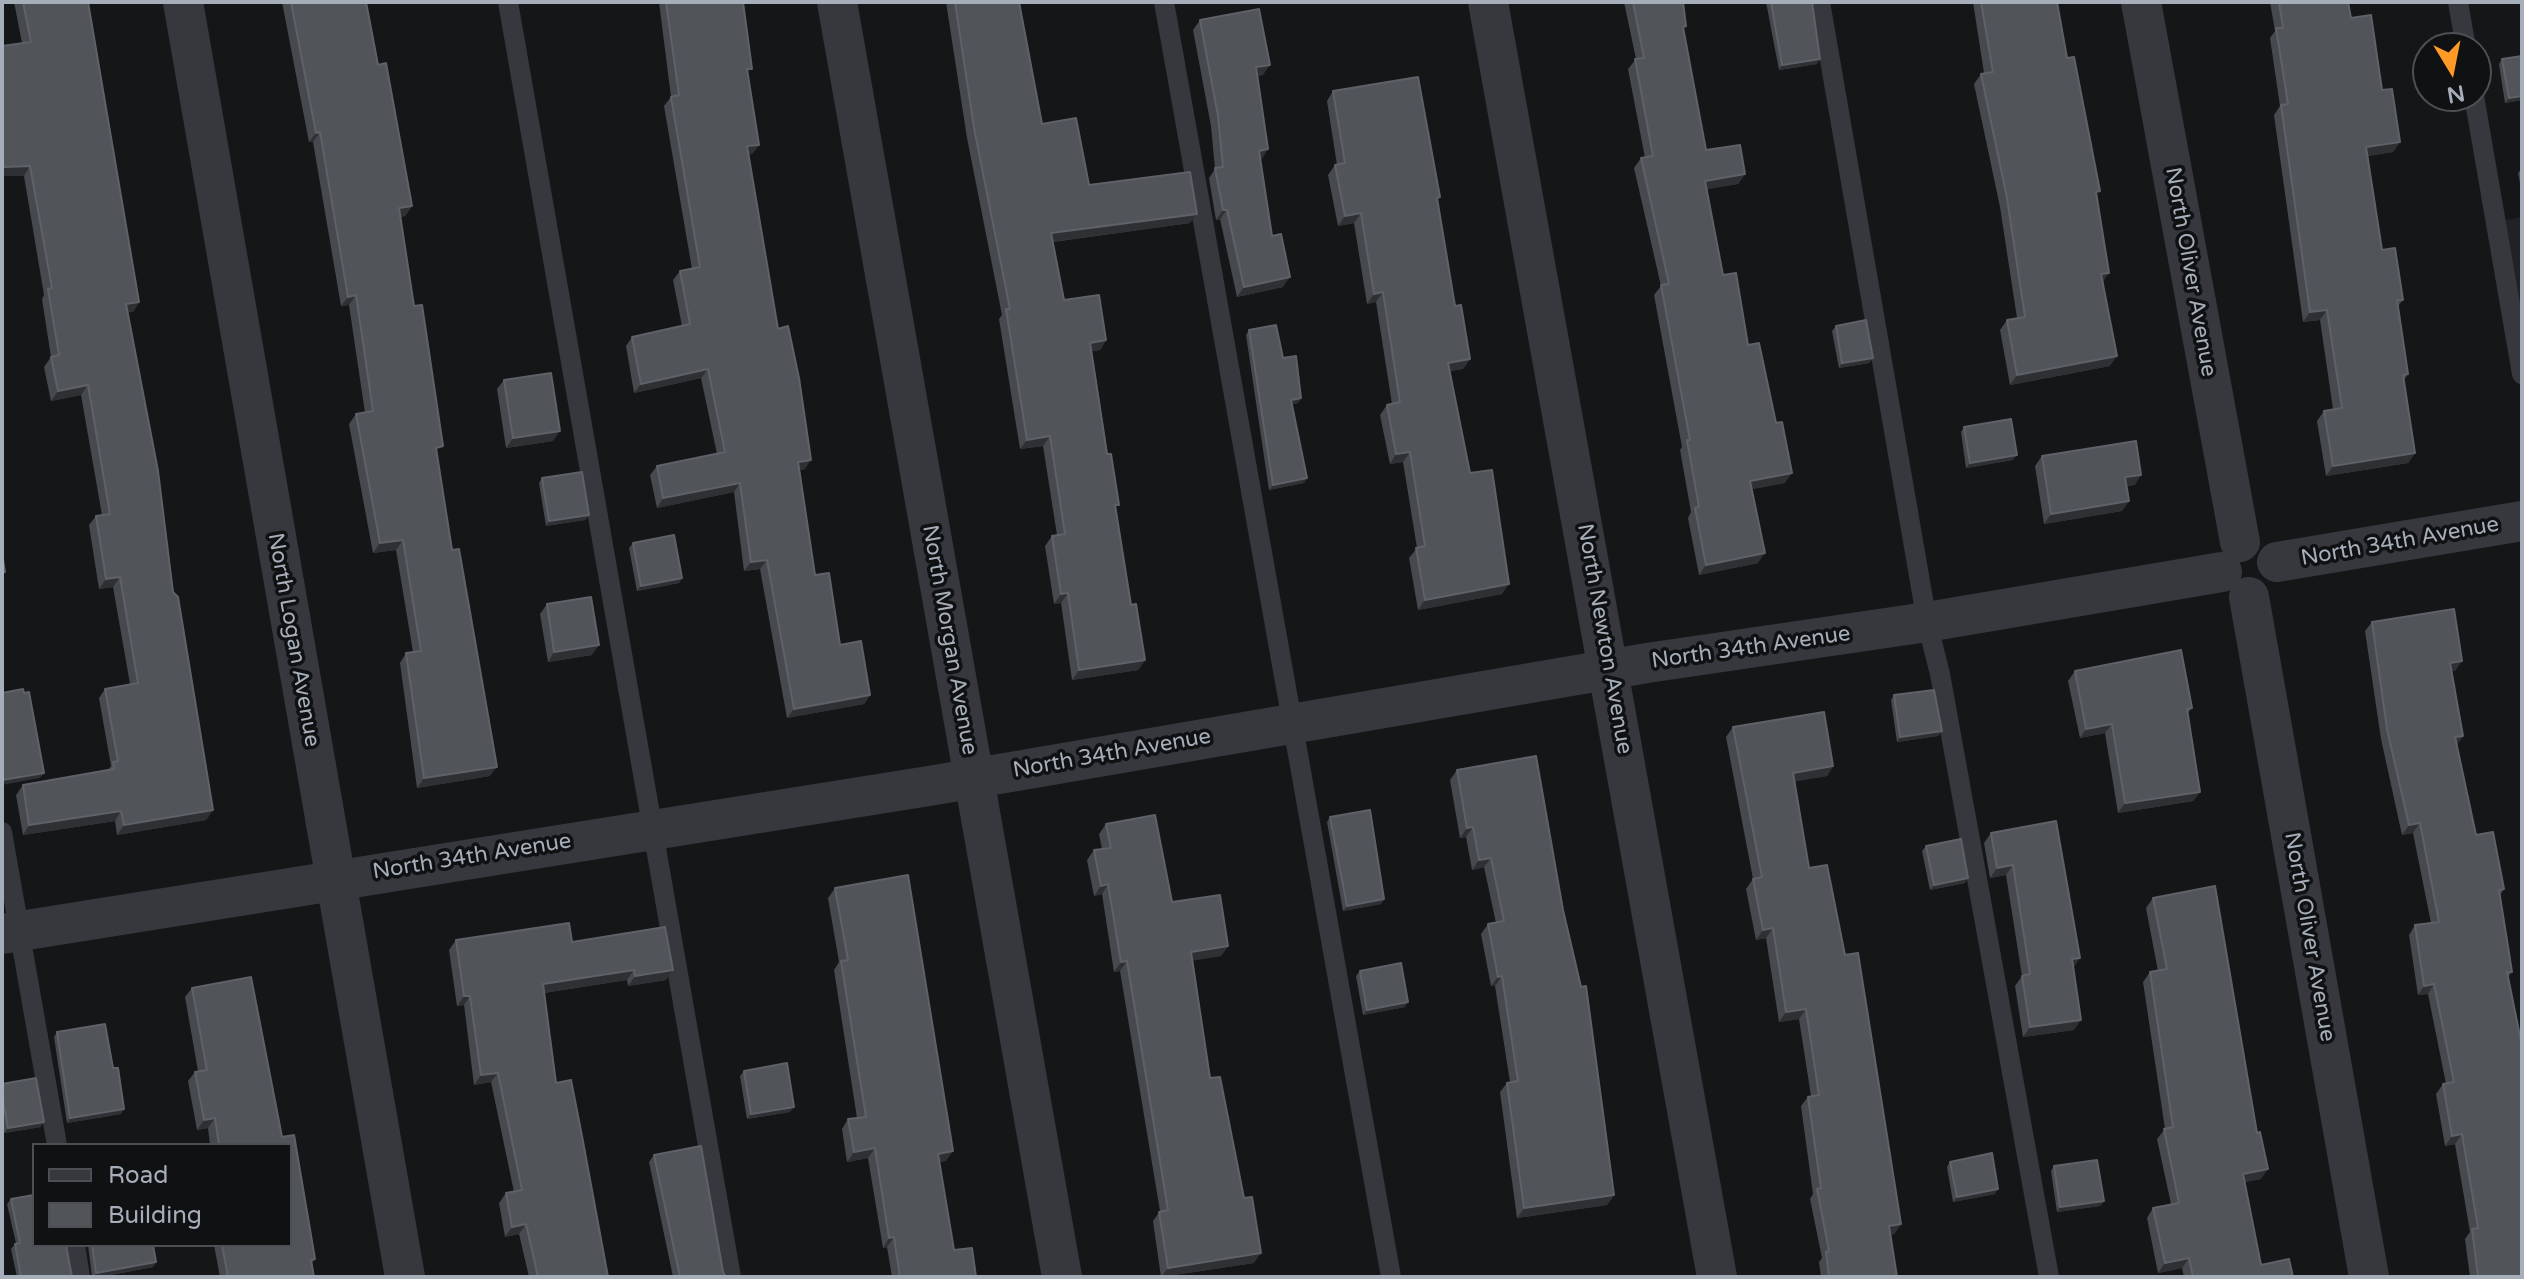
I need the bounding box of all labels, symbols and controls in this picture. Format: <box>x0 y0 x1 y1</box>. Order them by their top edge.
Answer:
north arrow <box>2412 32 2492 112</box>
text: N <box>2445 79 2467 108</box>
street label: North Oliver Avenue <box>2159 165 2221 379</box>
street label: North 34th Avenue <box>2299 512 2501 572</box>
street label: North Newton Avenue <box>1571 522 1637 756</box>
street label: North Morgan Avenue <box>916 523 982 757</box>
street label: North Logan Avenue <box>261 531 325 749</box>
street label: North 34th Avenue <box>1650 621 1852 675</box>
street label: North 34th Avenue <box>1011 724 1213 784</box>
street label: North 34th Avenue <box>371 828 573 886</box>
street label: North Oliver Avenue <box>2278 830 2340 1044</box>
legend <box>32 1143 292 1247</box>
text: Road <box>108 1161 168 1190</box>
text: Building <box>108 1201 202 1230</box>

